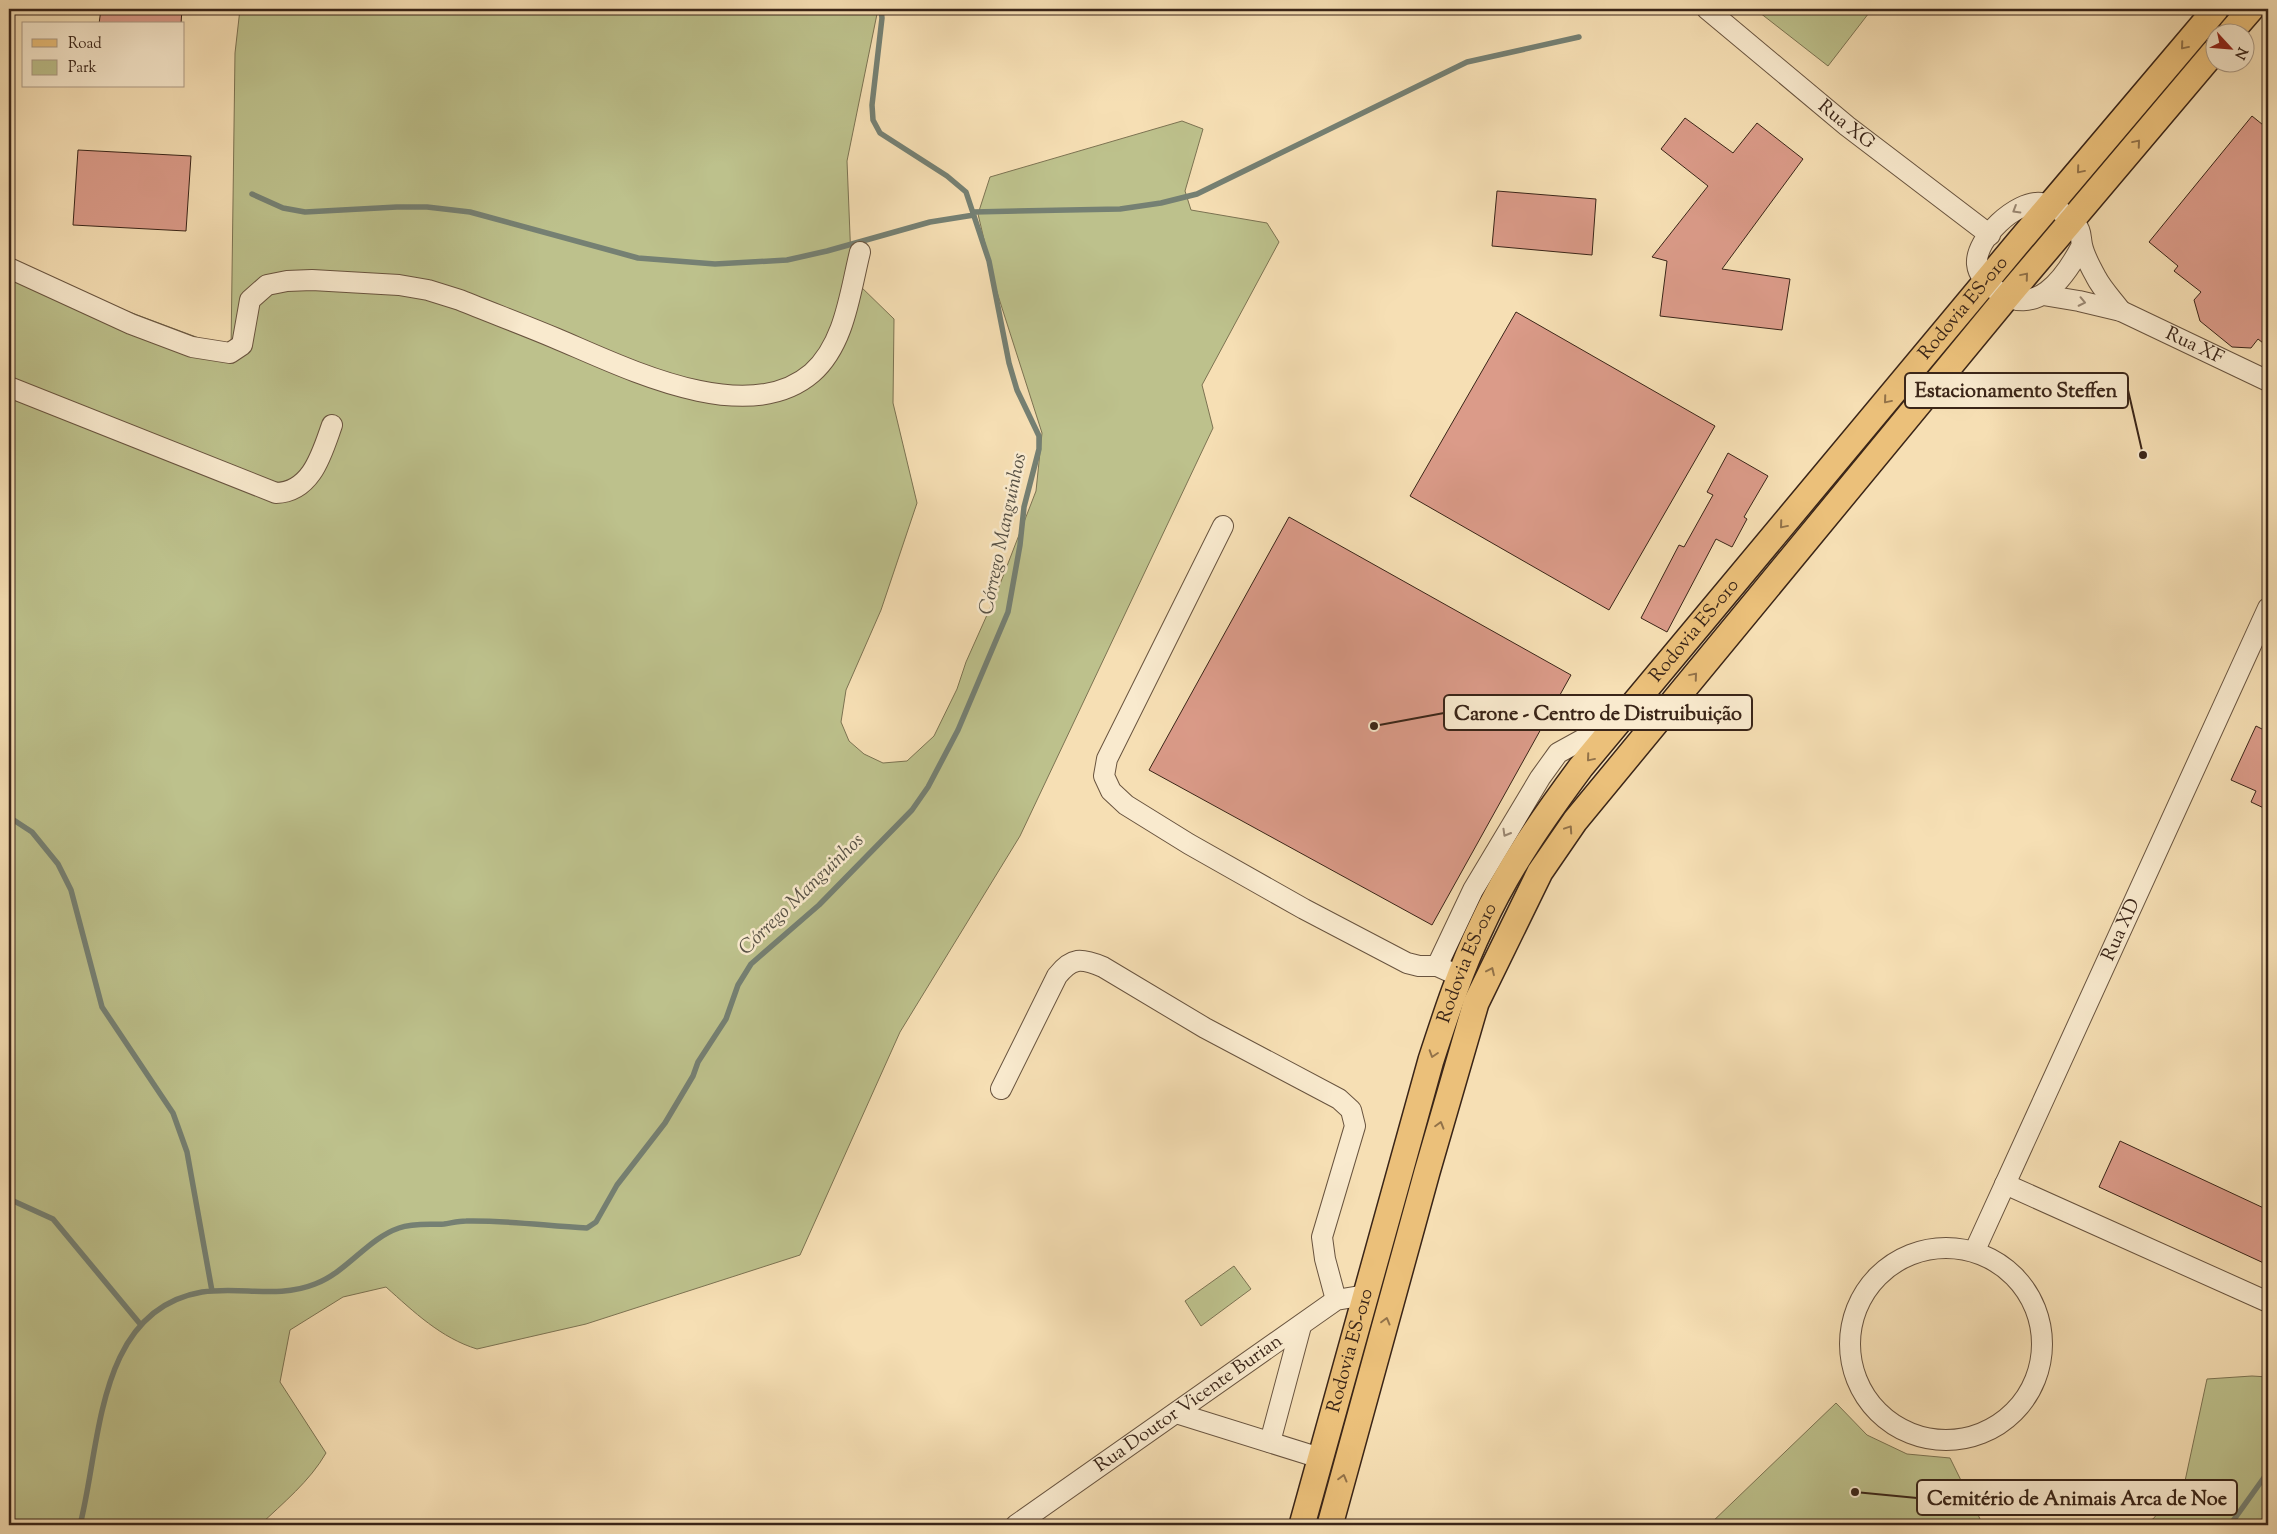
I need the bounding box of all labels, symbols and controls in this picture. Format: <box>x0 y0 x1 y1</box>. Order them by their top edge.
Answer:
legend <box>22 22 185 88</box>
north arrow <box>2204 22 2254 72</box>
text: Road <box>68 34 102 55</box>
one-way arrow <box>2182 40 2190 49</box>
text: N <box>2228 43 2251 62</box>
text: Park <box>68 58 97 79</box>
street label: Rua XG <box>1812 94 1880 156</box>
one-way arrow <box>2131 140 2140 149</box>
one-way arrow <box>2076 165 2085 174</box>
one-way arrow <box>2013 204 2022 214</box>
street label: Rodovia ES-010 <box>1912 251 2015 366</box>
one-way arrow <box>2019 273 2028 282</box>
one-way arrow <box>2078 296 2086 306</box>
street label: Rua XF <box>2161 321 2229 372</box>
callout: Estacionamento Steffen <box>1905 373 2128 408</box>
text: Estacionamento Steffen <box>1915 378 2117 407</box>
one-way arrow <box>1884 395 1893 404</box>
water label: Córrego Manguinhos <box>973 450 1035 617</box>
one-way arrow <box>1780 520 1789 529</box>
street label: Rodovia ES-010 <box>1643 573 1746 689</box>
one-way arrow <box>1689 673 1697 682</box>
callout: Carone - Centro de Distruibuição <box>1444 695 1752 730</box>
text: Carone - Centro de Distruibuição <box>1454 701 1742 730</box>
one-way arrow <box>1586 752 1595 761</box>
one-way arrow <box>1563 825 1572 835</box>
water label: Córrego Manguinhos <box>733 827 872 963</box>
one-way arrow <box>1502 828 1512 837</box>
street label: Rua XD <box>2095 894 2147 965</box>
street label: Rodovia ES-010 <box>1431 898 1504 1027</box>
one-way arrow <box>1485 967 1495 976</box>
one-way arrow <box>1429 1049 1439 1058</box>
one-way arrow <box>1435 1121 1445 1129</box>
street label: Rodovia ES-010 <box>1320 1286 1380 1416</box>
one-way arrow <box>1380 1317 1391 1326</box>
street label: Rua Doutor Vicente Burian <box>1089 1328 1288 1479</box>
one-way arrow <box>1337 1474 1348 1483</box>
callout: Cemitério de Animais Arca de Noe <box>1917 1480 2237 1515</box>
text: Cemitério de Animais Arca de Noe <box>1927 1486 2227 1515</box>

